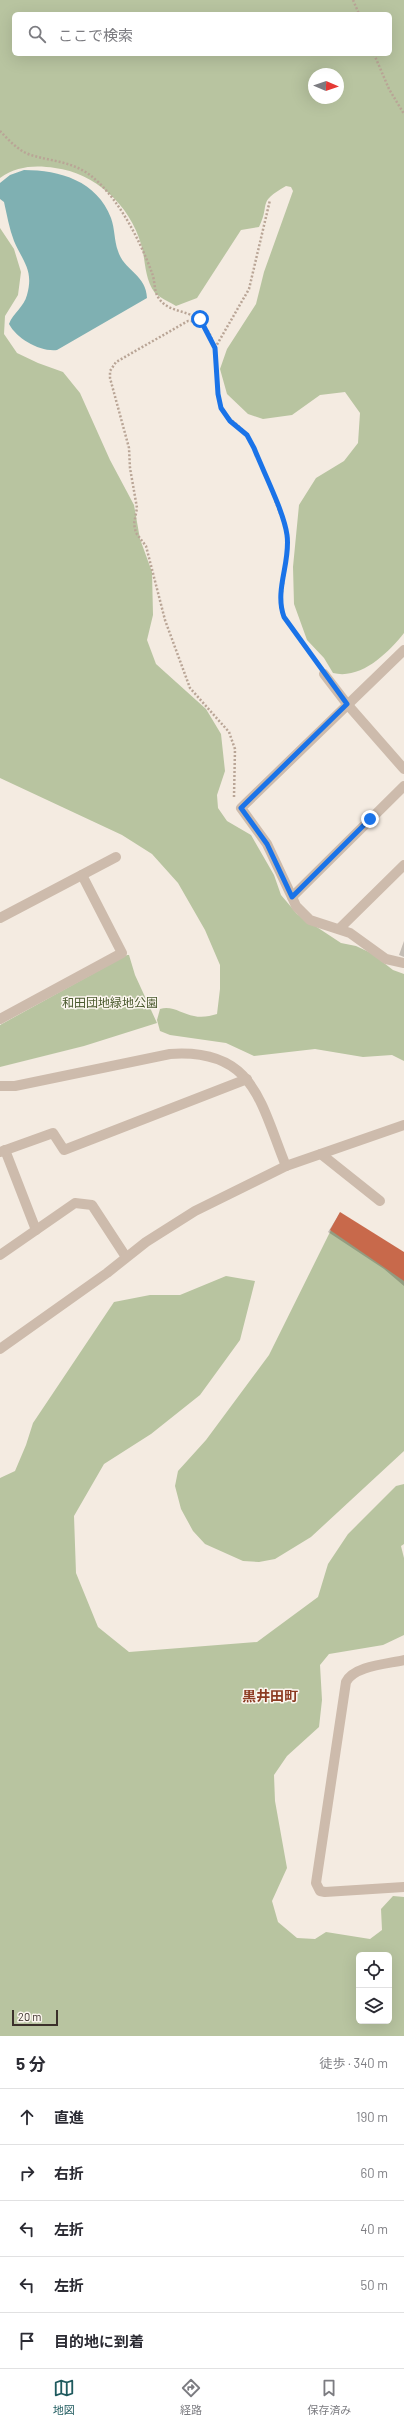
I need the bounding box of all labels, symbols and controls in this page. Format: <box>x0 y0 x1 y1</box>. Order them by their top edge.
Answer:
search box <box>12 12 392 56</box>
icon: search <box>26 23 48 45</box>
text: ここで検索 <box>58 26 133 44</box>
north arrow <box>308 68 344 104</box>
route start <box>191 310 209 328</box>
route end <box>361 810 379 828</box>
park label: 和田団地緑地公園 <box>62 995 158 1009</box>
district label: 黒井田町 <box>242 1687 298 1704</box>
map controls <box>356 1952 392 2024</box>
button: locate <box>356 1952 392 1988</box>
button: layers <box>356 1988 392 2024</box>
scale bar <box>12 2008 58 2027</box>
text: 20 m <box>18 2010 41 2023</box>
text: 5 分 <box>16 2053 46 2073</box>
text: 徒歩 · 340 m <box>320 2055 388 2071</box>
icon: ahead <box>16 2106 38 2128</box>
text: 直進 <box>54 2108 84 2126</box>
text: 190 m <box>356 2109 388 2125</box>
icon: right <box>16 2162 38 2184</box>
text: 右折 <box>54 2164 84 2182</box>
text: 60 m <box>361 2165 388 2181</box>
icon: left <box>16 2218 38 2240</box>
text: 左折 <box>54 2220 84 2238</box>
text: 40 m <box>360 2221 388 2237</box>
icon: left <box>16 2274 38 2296</box>
text: 左折 <box>54 2276 84 2294</box>
text: 50 m <box>361 2277 388 2293</box>
icon: arrive <box>16 2330 38 2352</box>
text: 目的地に到着 <box>54 2332 144 2350</box>
tab: 地図 <box>53 2377 75 2417</box>
tab: 経路 <box>180 2377 202 2417</box>
tab: 保存済み <box>307 2377 351 2417</box>

